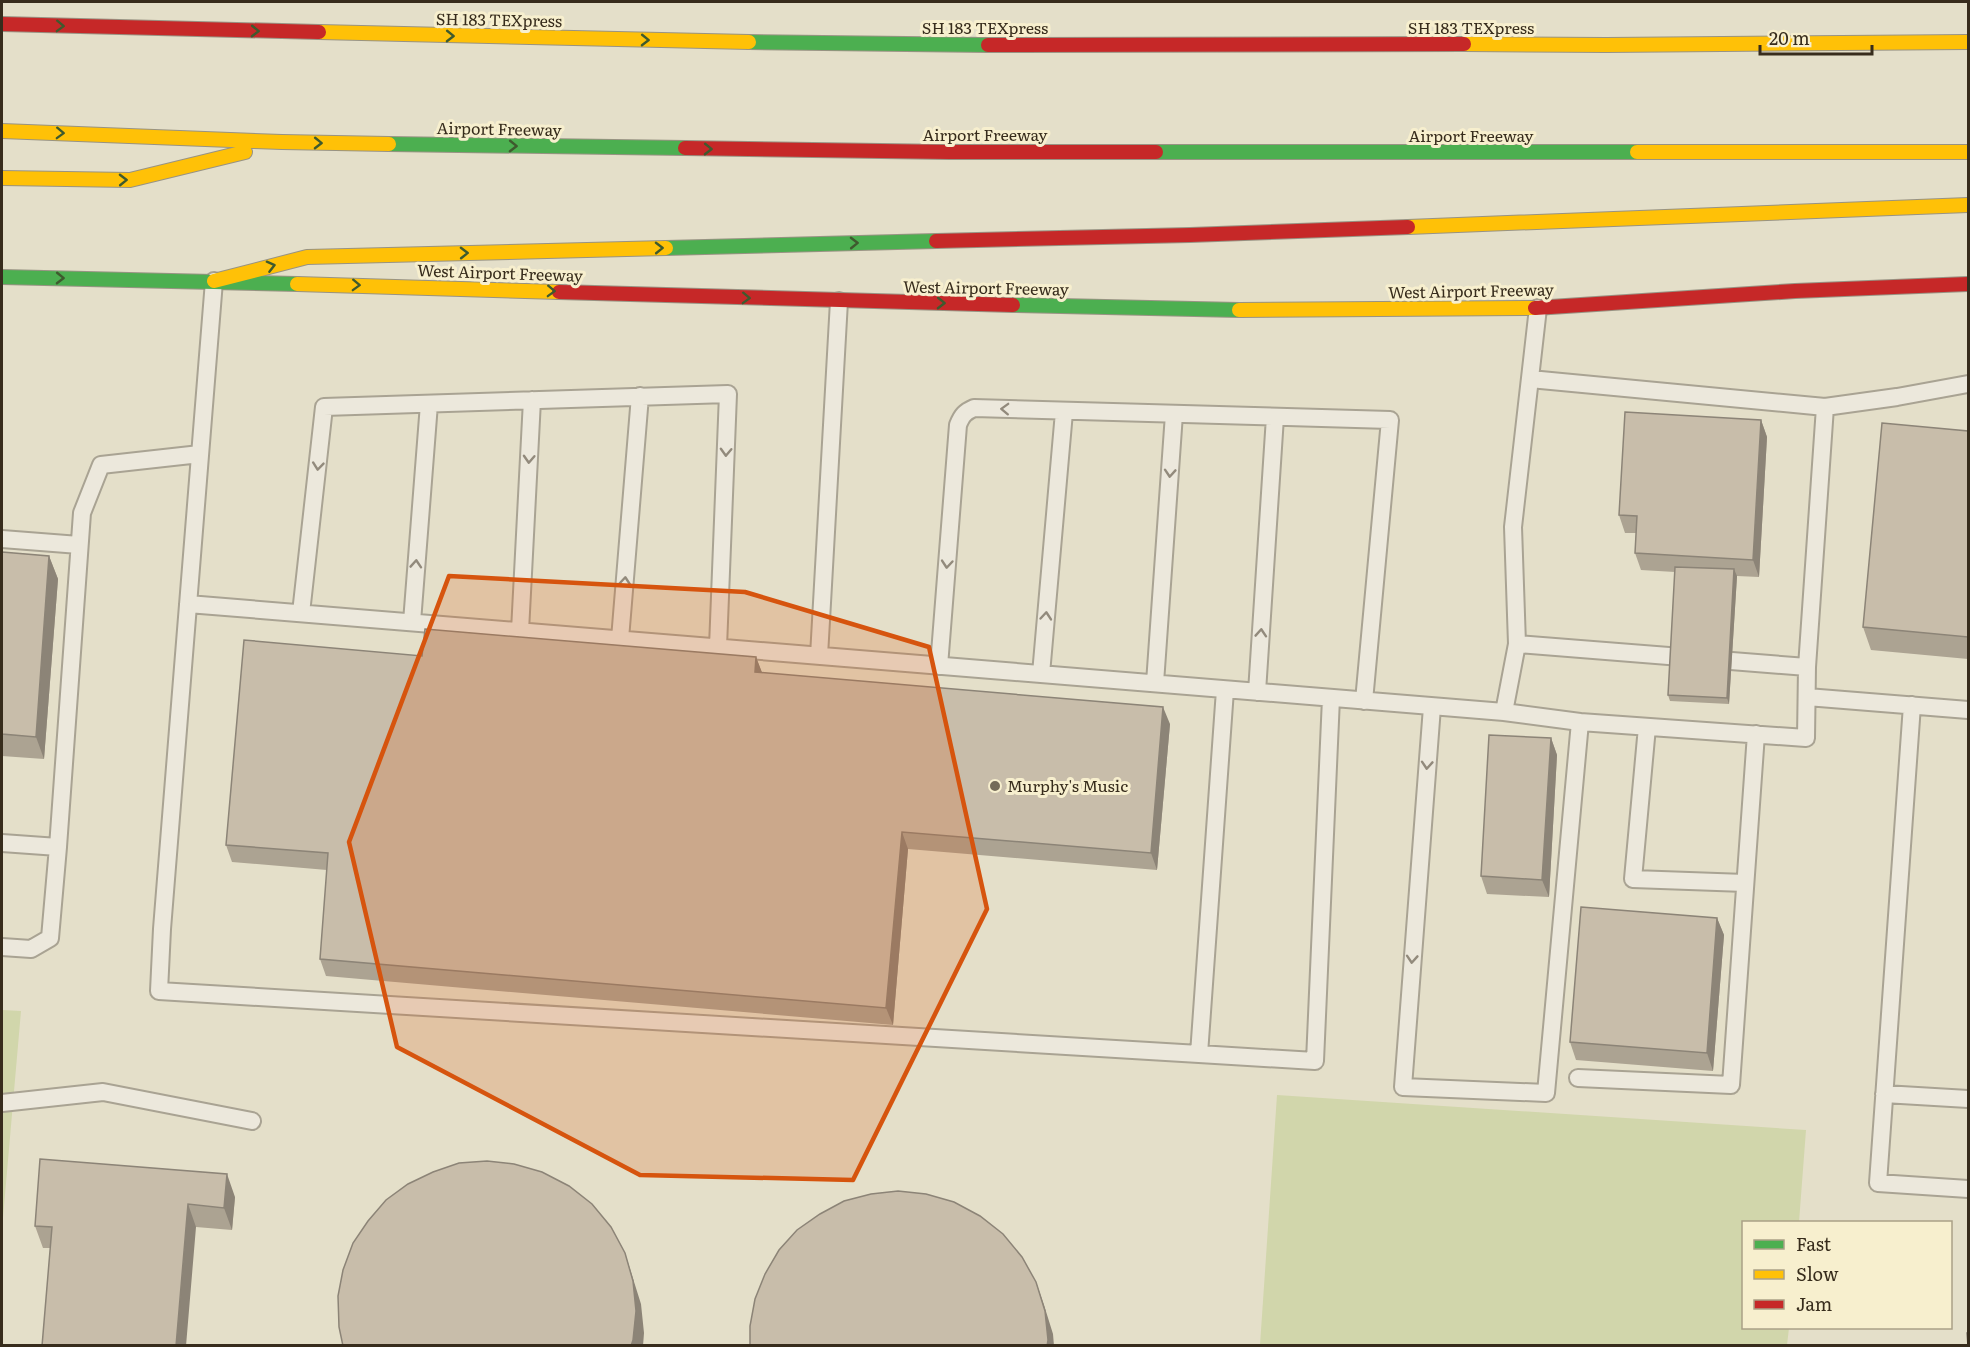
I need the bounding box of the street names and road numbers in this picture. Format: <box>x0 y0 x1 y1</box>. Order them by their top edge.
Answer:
street label: SH 183 TEXpress <box>436 6 562 32</box>
street label: SH 183 TEXpress <box>922 15 1048 39</box>
street label: SH 183 TEXpress <box>1408 15 1534 39</box>
street label: Airport Freeway <box>436 115 562 141</box>
street label: Airport Freeway <box>923 122 1048 146</box>
street label: Airport Freeway <box>1409 123 1534 147</box>
street label: West Airport Freeway <box>417 257 584 287</box>
street label: West Airport Freeway <box>903 274 1070 300</box>
street label: West Airport Freeway <box>1388 277 1555 303</box>

